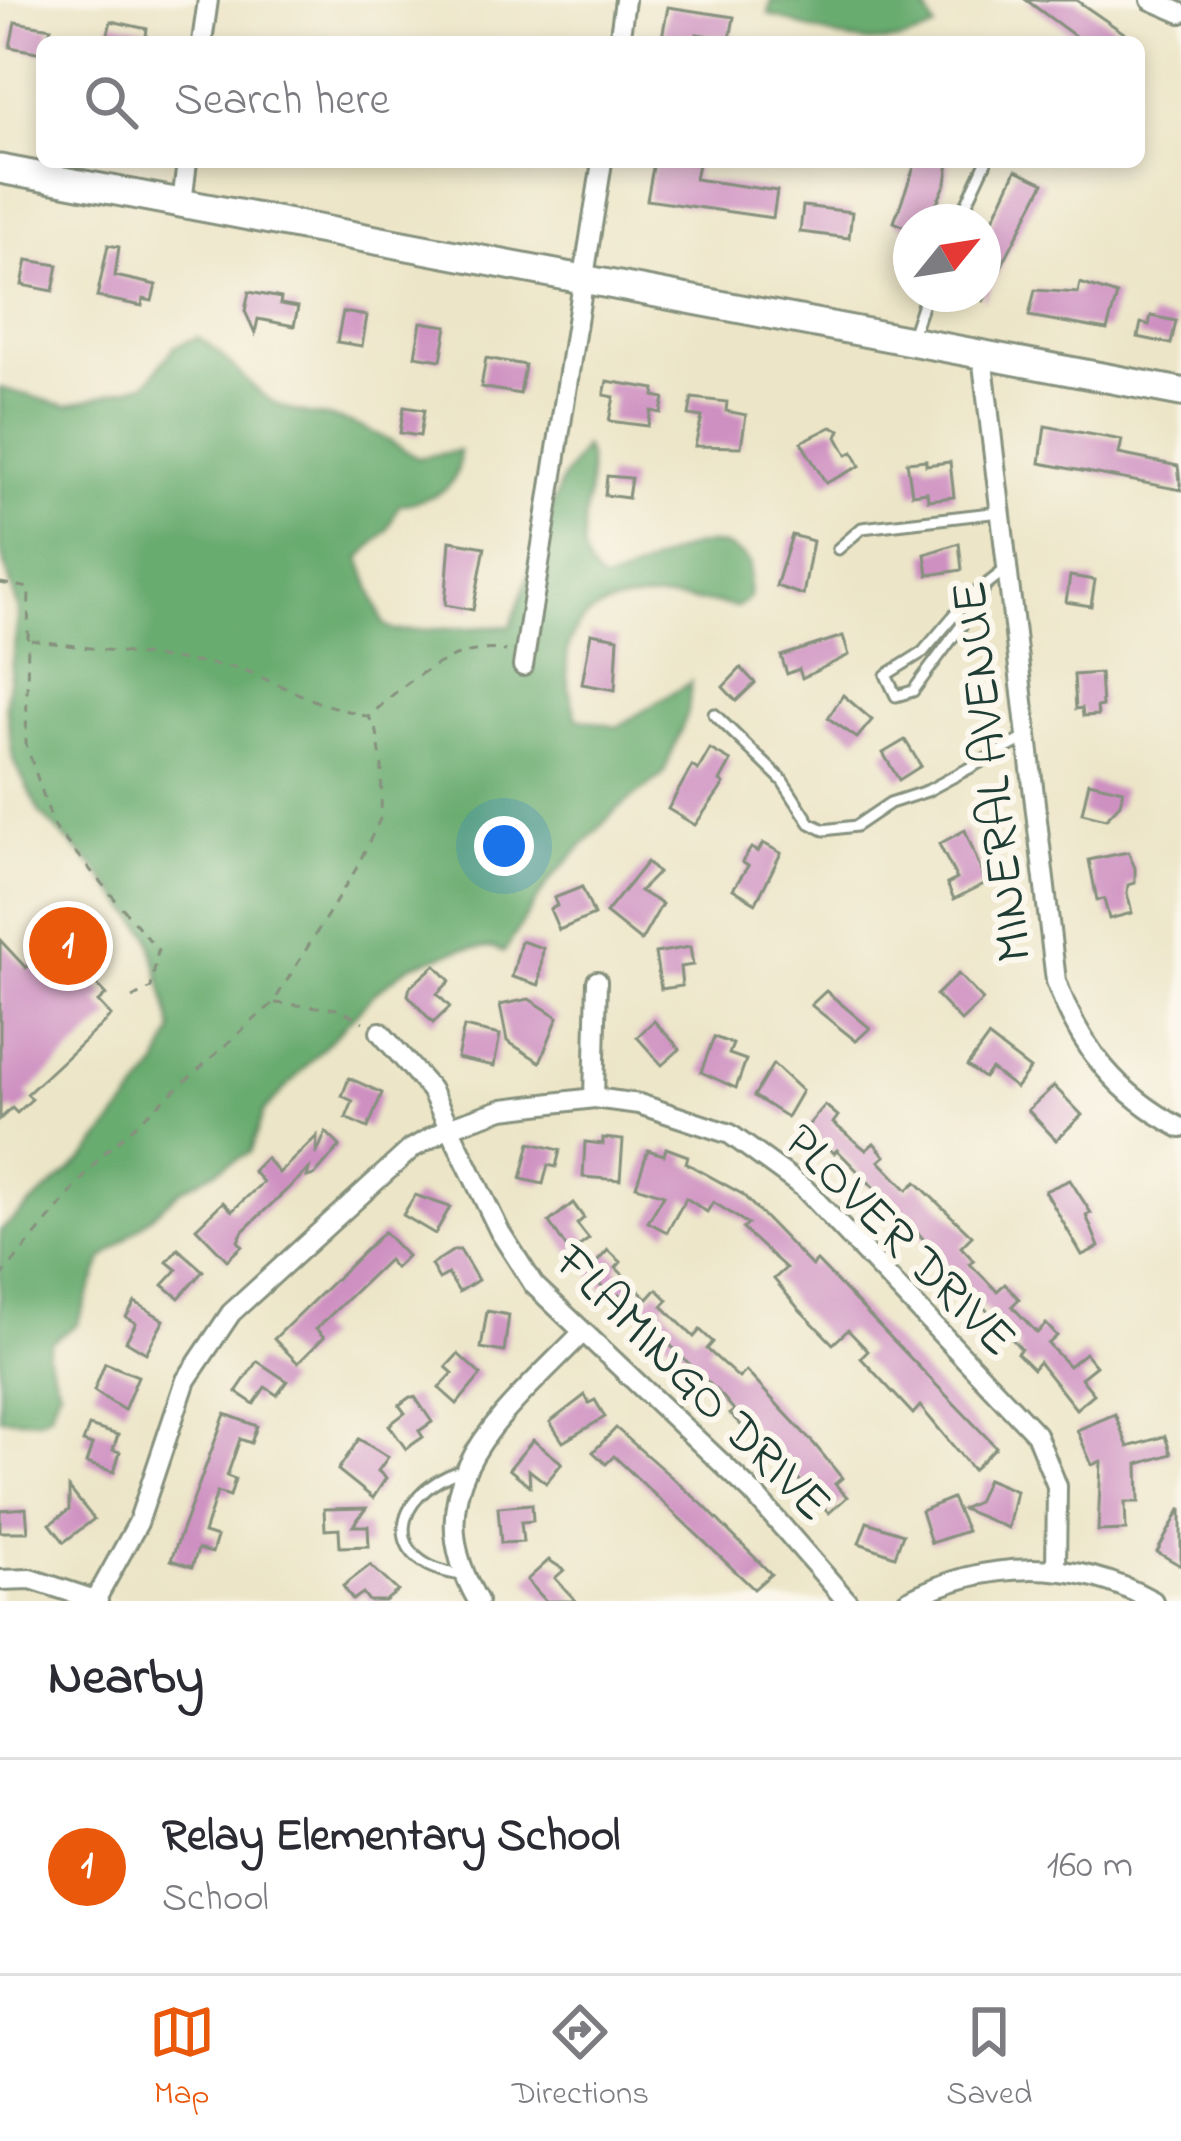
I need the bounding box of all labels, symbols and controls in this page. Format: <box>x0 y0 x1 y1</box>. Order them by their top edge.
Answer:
search box <box>36 36 1145 168</box>
icon: search <box>78 69 144 135</box>
text: Search here <box>174 69 390 135</box>
north arrow <box>893 204 1001 312</box>
street label: MINERAL AVENUE <box>934 577 1055 966</box>
your location <box>474 816 534 876</box>
pin: 1 <box>29 901 107 991</box>
street label: PLOVER DRIVE <box>764 1108 1032 1376</box>
street label: FLAMINGO DRIVE <box>533 1227 847 1541</box>
text: Nearby <box>48 1642 204 1717</box>
text: Relay Elementary School <box>162 1805 620 1871</box>
text: 1 <box>81 1838 93 1895</box>
text: 160 m <box>1047 1838 1133 1895</box>
text: School <box>162 1871 269 1928</box>
tab: Map <box>149 1999 215 2119</box>
tab: Directions <box>512 1999 649 2119</box>
tab: Saved <box>946 1999 1032 2119</box>

